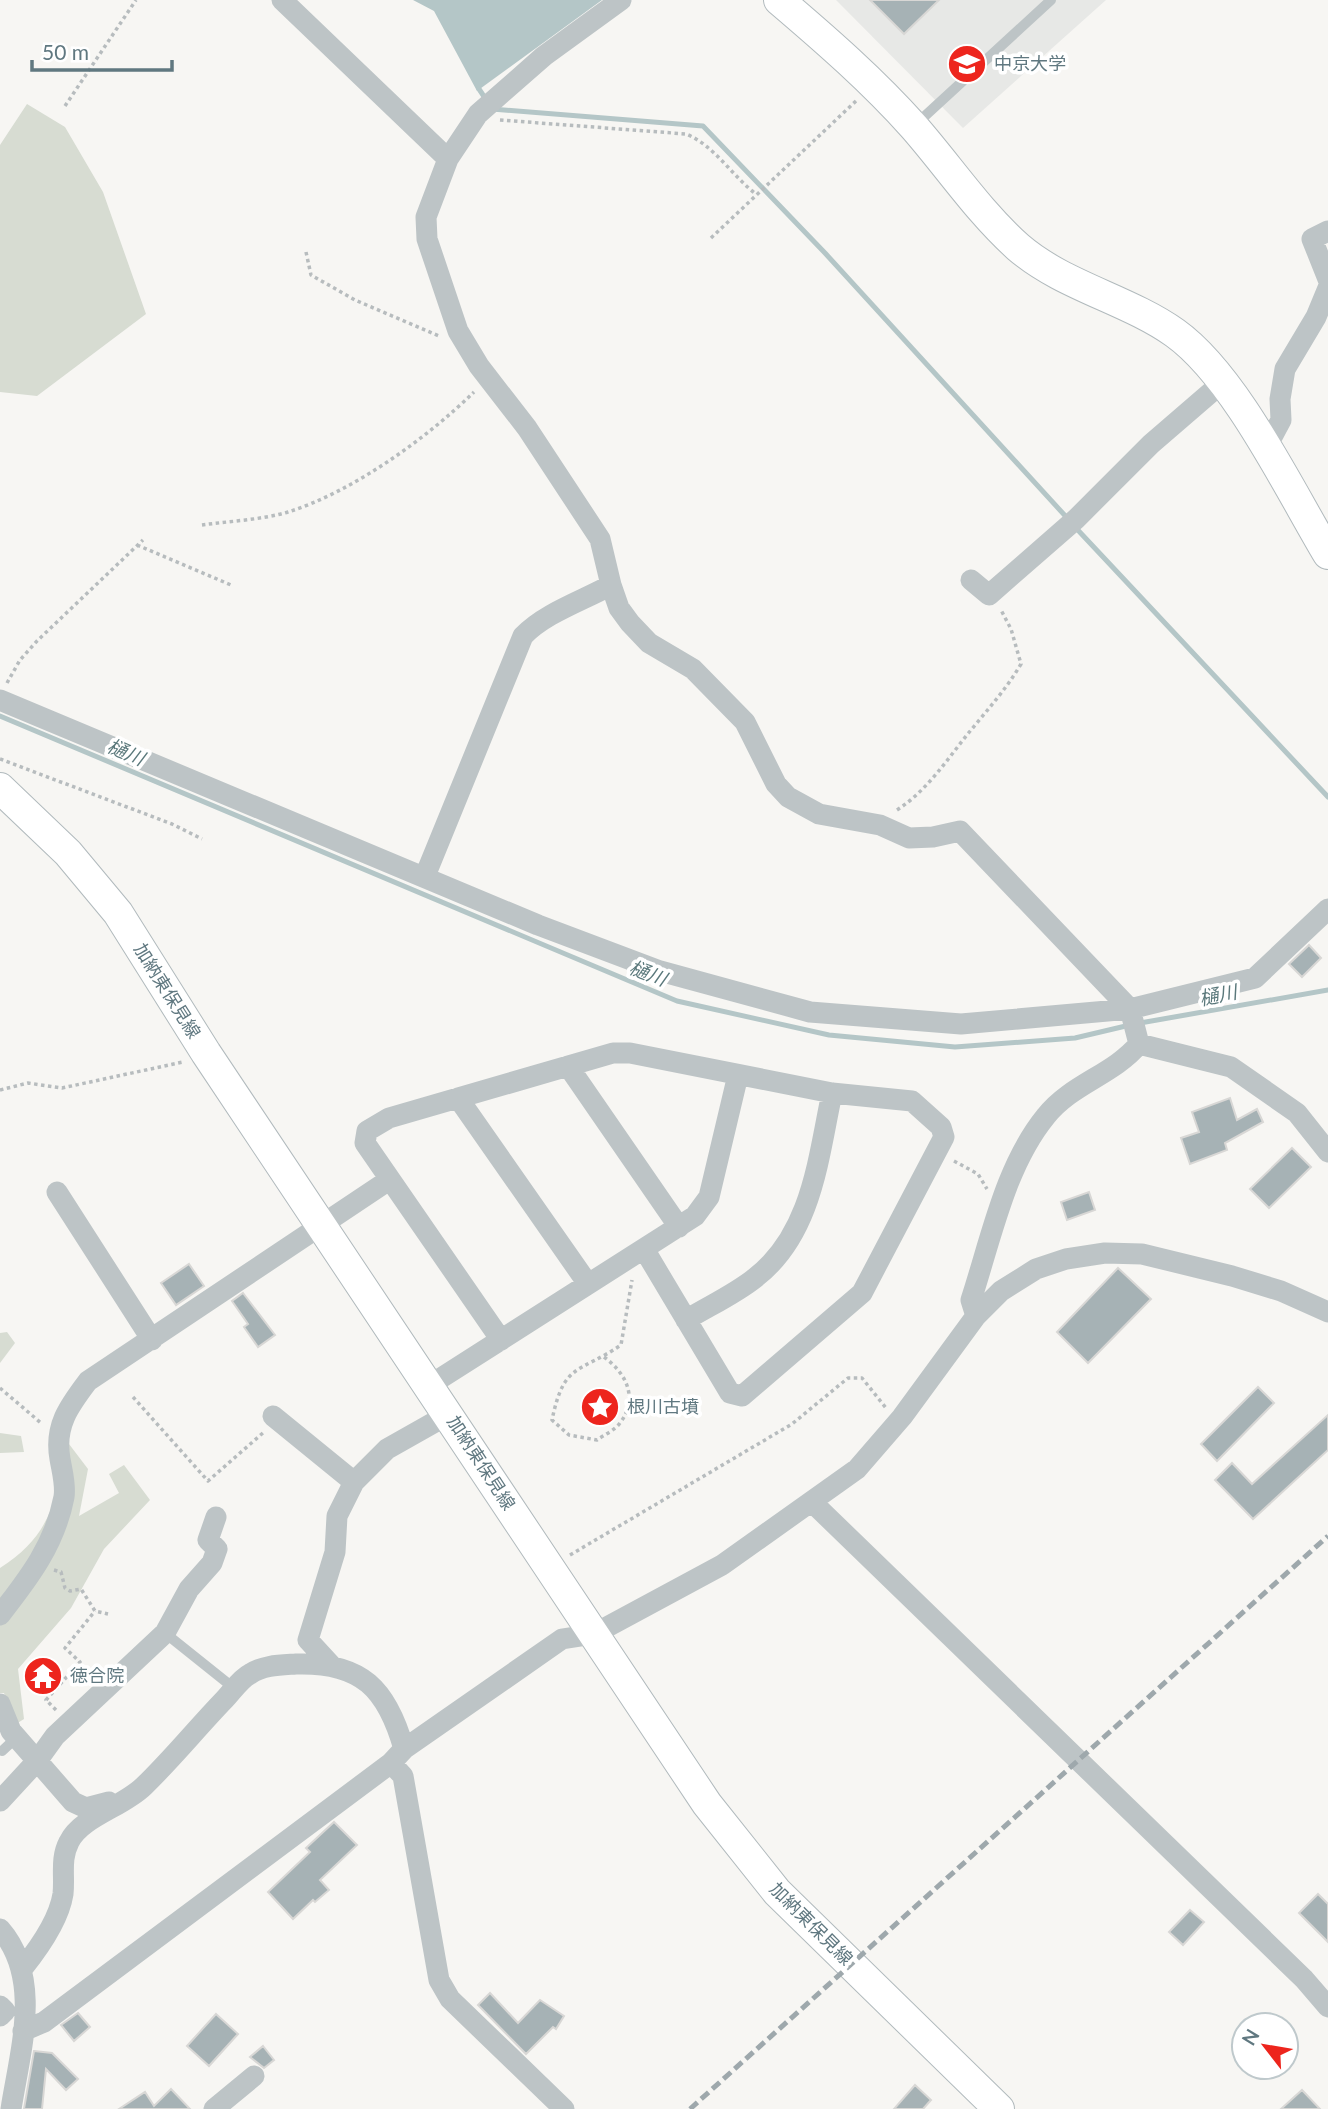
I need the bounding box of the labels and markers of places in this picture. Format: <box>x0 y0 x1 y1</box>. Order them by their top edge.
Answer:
school or university icon: 中京大学 <box>946 43 988 85</box>
place label: 中京大学 <box>994 52 1066 74</box>
place icon: 根川古墳 <box>579 1386 621 1428</box>
place label: 根川古墳 <box>627 1395 699 1417</box>
temple icon: 徳合院 <box>22 1655 64 1697</box>
place label: 徳合院 <box>70 1664 124 1686</box>

